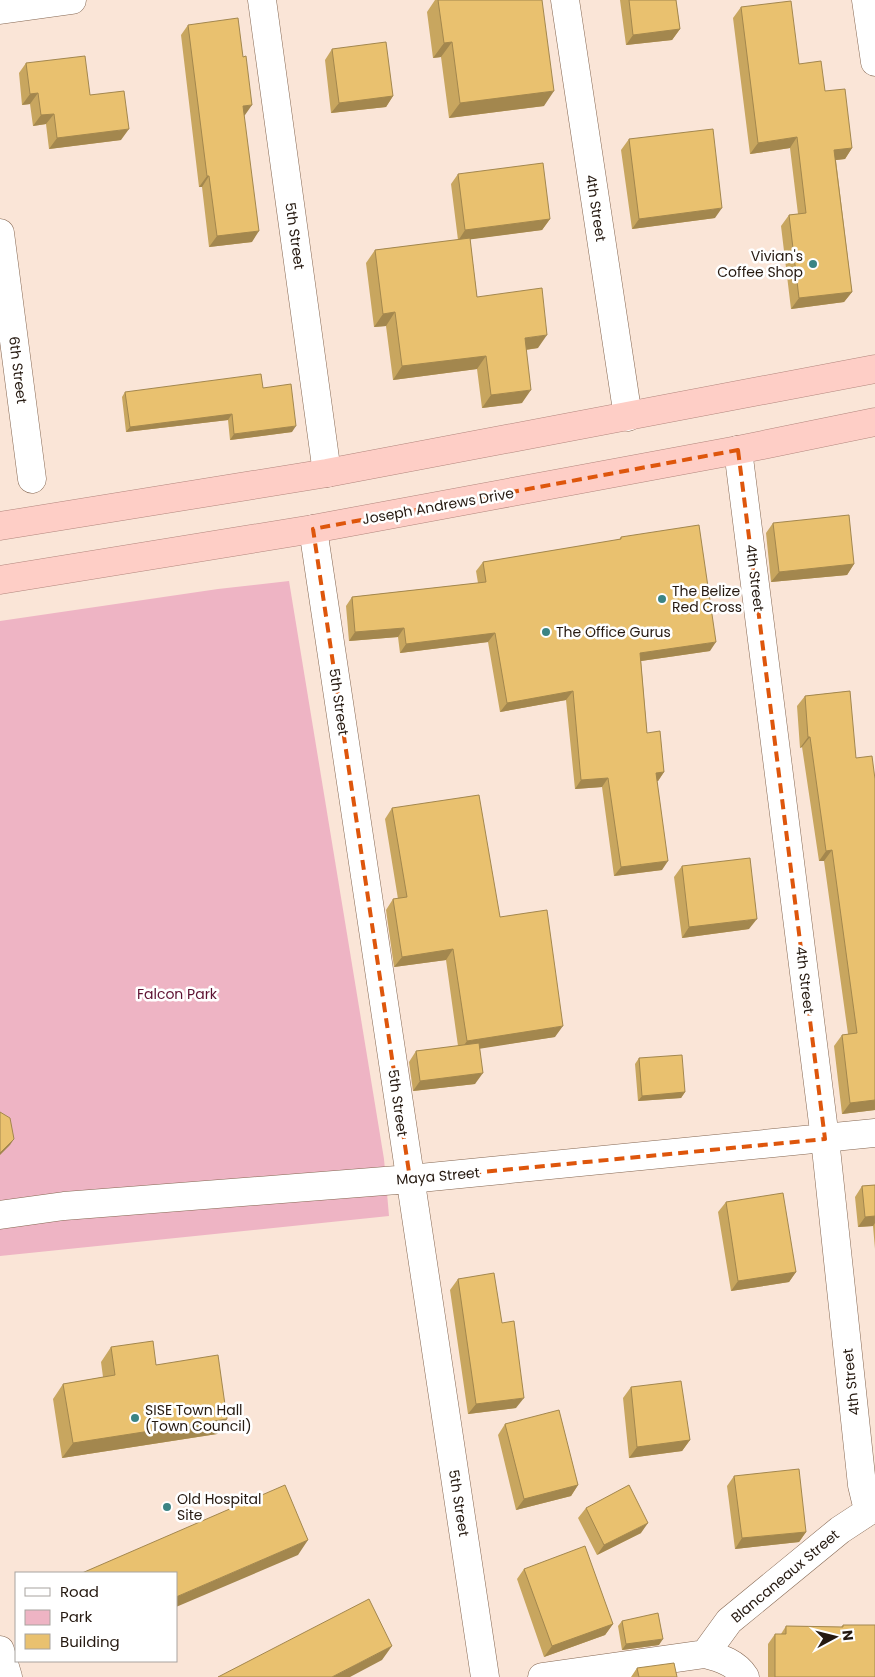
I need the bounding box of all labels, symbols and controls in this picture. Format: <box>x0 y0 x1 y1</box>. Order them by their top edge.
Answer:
street label: 4th Street <box>581 173 611 243</box>
street label: 5th Street <box>280 201 310 271</box>
place label: Vivian's Coffee Shop <box>717 246 803 282</box>
marker: Vivian's Coffee Shop <box>807 258 819 270</box>
street label: 6th Street <box>4 335 32 405</box>
street label: Joseph Andrews Drive <box>360 483 516 529</box>
street label: 4th Street <box>741 543 769 613</box>
place label: The Belize Red Cross <box>672 581 742 617</box>
marker: The Belize Red Cross <box>656 593 668 605</box>
place label: The Office Gurus <box>556 622 671 642</box>
marker: The Office Gurus <box>540 626 552 638</box>
street label: 5th Street <box>324 667 354 737</box>
street label: 4th Street <box>791 945 819 1015</box>
park label: Falcon Park <box>137 984 218 1004</box>
street label: 5th Street <box>383 1068 413 1138</box>
street label: Maya Street <box>395 1162 481 1190</box>
street label: 4th Street <box>838 1347 864 1417</box>
place label: SISE Town Hall (Town Council) <box>145 1400 252 1436</box>
marker: SISE Town Hall (Town Council) <box>129 1412 141 1424</box>
street label: 5th Street <box>444 1468 474 1538</box>
place label: Old Hospital Site <box>177 1489 262 1525</box>
marker: Old Hospital Site <box>161 1501 173 1513</box>
street label: Blancaneaux Street <box>727 1525 843 1627</box>
legend <box>15 1572 178 1662</box>
text: Road <box>60 1581 99 1602</box>
text: Park <box>60 1606 92 1627</box>
north arrow <box>810 1612 860 1662</box>
text: N <box>837 1629 858 1642</box>
text: Building <box>60 1631 120 1652</box>

